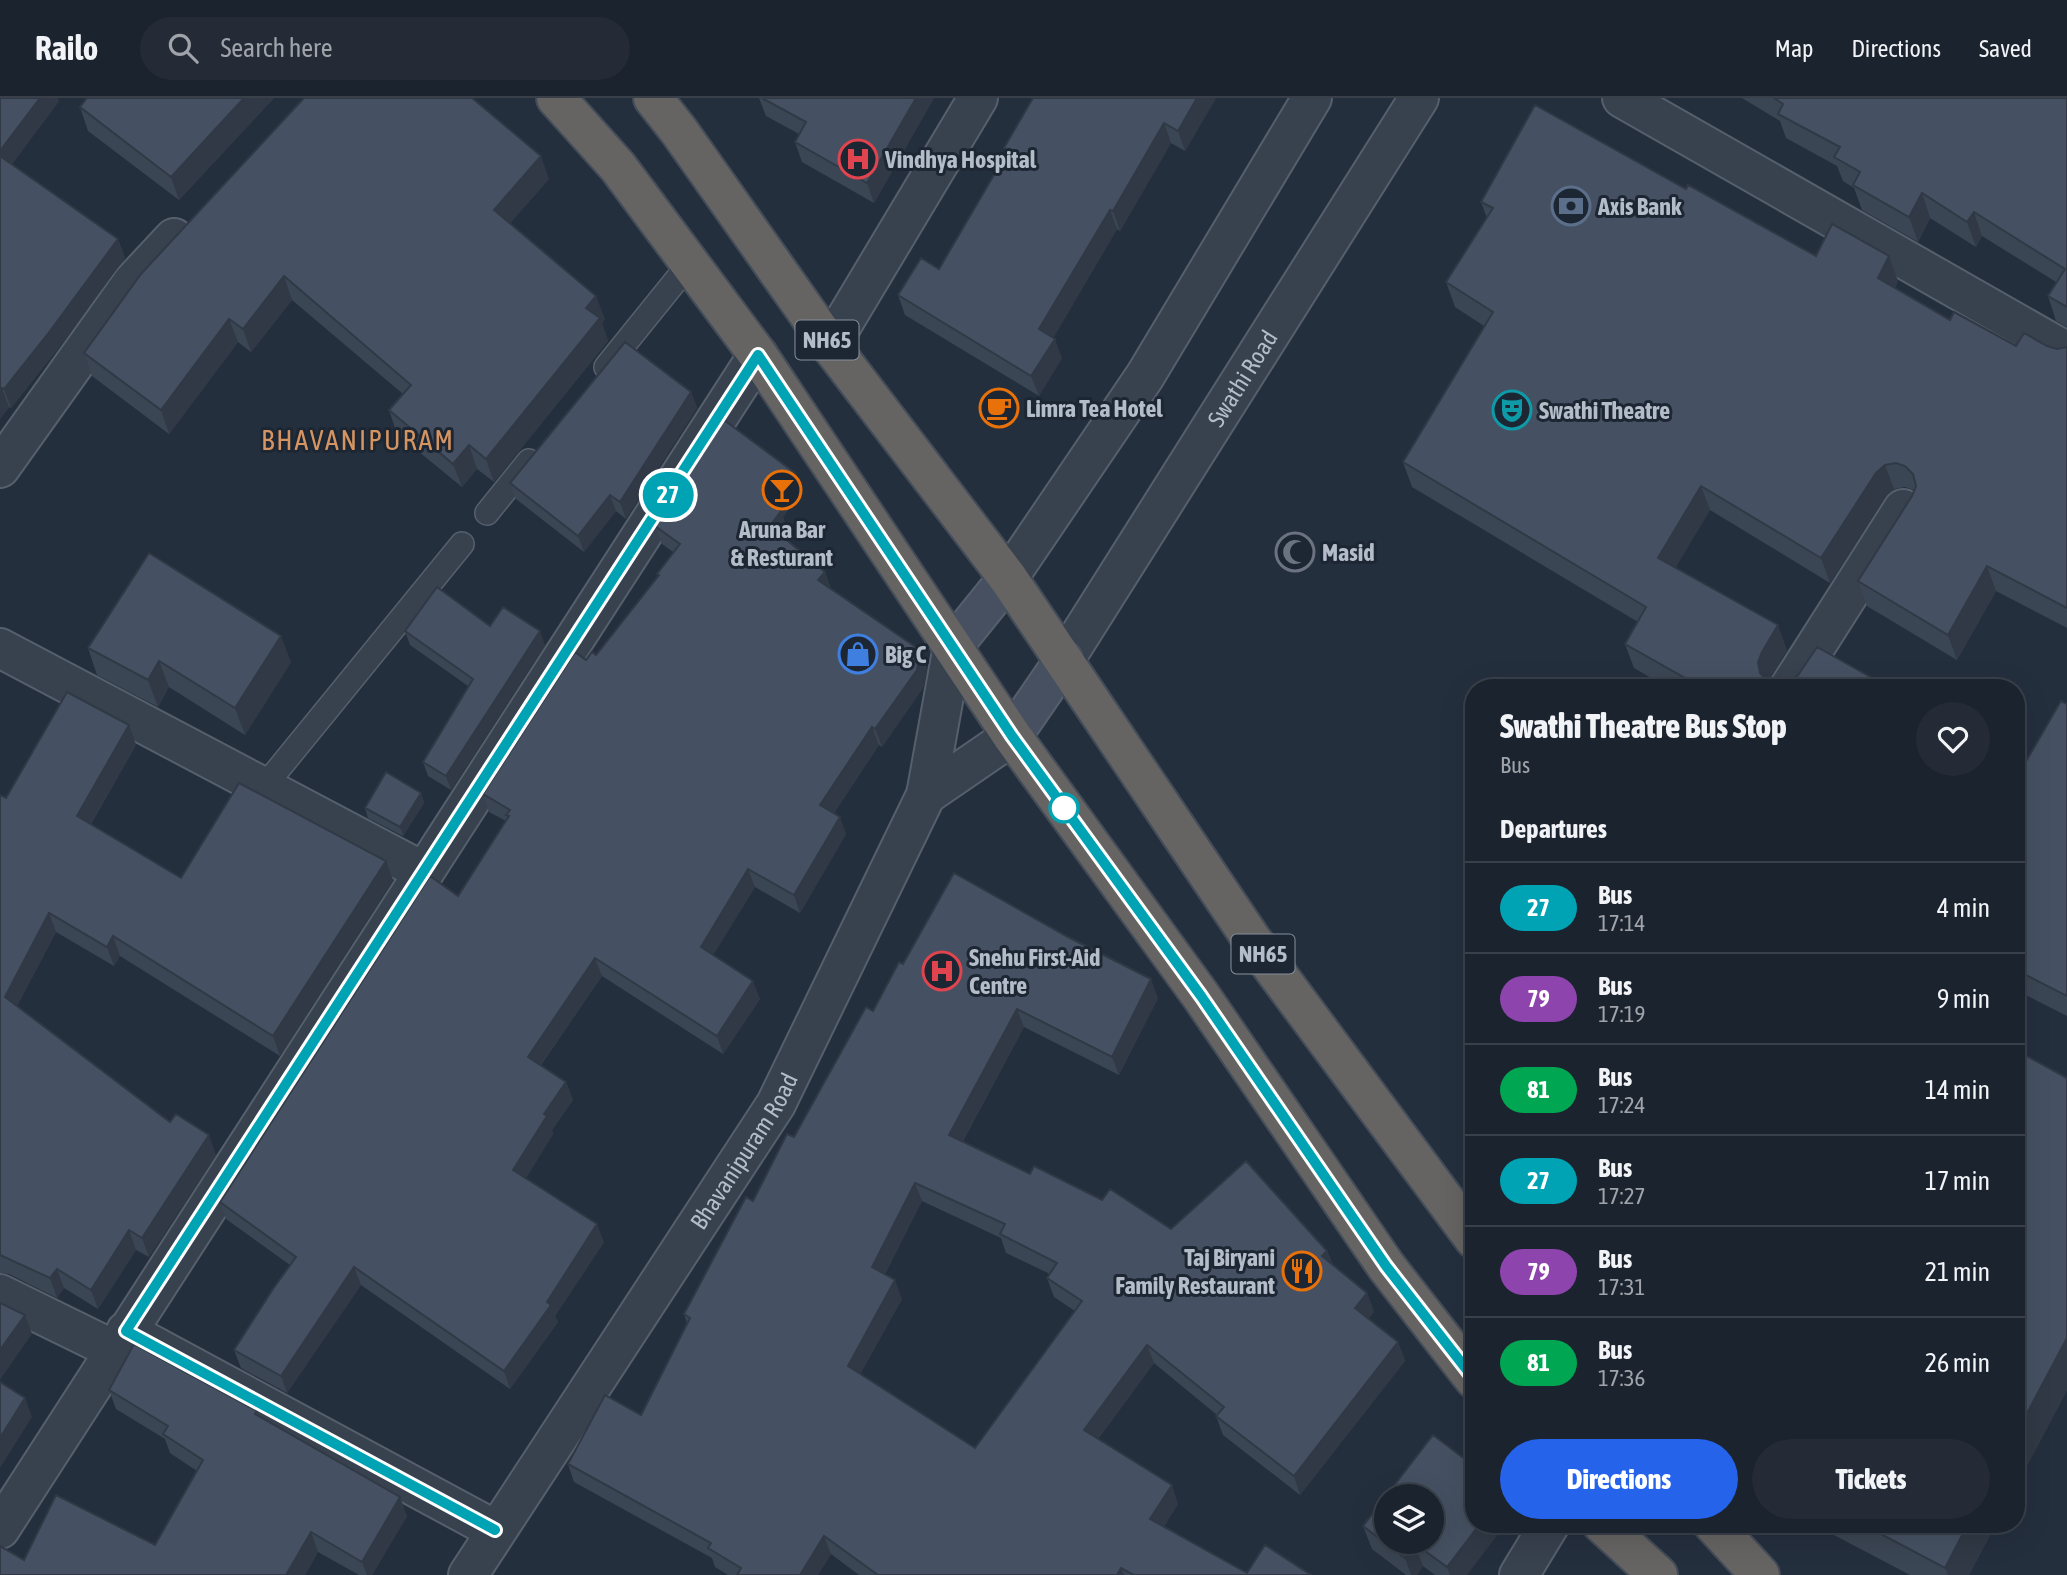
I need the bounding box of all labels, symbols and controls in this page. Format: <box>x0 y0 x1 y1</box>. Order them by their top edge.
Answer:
search box <box>140 17 630 80</box>
text: Railo <box>35 29 98 67</box>
icon: search <box>164 29 202 67</box>
text: Search here <box>220 33 333 63</box>
text: Map <box>1775 35 1813 62</box>
text: Directions <box>1851 35 1941 62</box>
text: Saved <box>1979 35 2032 62</box>
hospital icon: Vindhya Hospital <box>837 138 879 180</box>
place label: Vindhya Hospital <box>884 146 1037 173</box>
bank icon: Axis Bank <box>1550 185 1592 227</box>
place label: Axis Bank <box>1597 193 1682 220</box>
road number: NH65 <box>796 320 858 360</box>
street label: Swathi Road <box>1202 325 1282 431</box>
cafe icon: Limra Tea Hotel <box>978 387 1020 429</box>
theatre icon: Swathi Theatre <box>1491 389 1533 431</box>
place label: Limra Tea Hotel <box>1026 395 1163 422</box>
place label: Swathi Theatre <box>1539 397 1670 424</box>
district label: BHAVANIPURAM <box>261 424 455 456</box>
bar icon: Aruna Bar & Resturant <box>761 469 803 511</box>
line badge: 27 <box>636 472 700 518</box>
text: 27 <box>657 481 679 508</box>
place label: Aruna Bar & Resturant <box>731 516 833 571</box>
mosque icon: Masid <box>1274 531 1316 573</box>
place label: Masid <box>1322 539 1375 566</box>
shop icon: Big C <box>837 633 879 675</box>
place label: Big C <box>885 641 927 668</box>
button: heart <box>1916 702 1990 776</box>
text: Swathi Theatre Bus Stop <box>1500 707 1787 745</box>
text: Bus <box>1500 752 1530 778</box>
unlabelled marker <box>1049 793 1079 823</box>
text: Departures <box>1500 814 1607 844</box>
text: Bus <box>1598 880 1632 910</box>
text: 4 min <box>1937 893 1990 923</box>
text: 27 <box>1527 894 1550 921</box>
text: 17:14 <box>1598 910 1645 936</box>
road number: NH65 <box>1232 934 1294 974</box>
place label: Snehu First-Aid Centre <box>969 944 1100 999</box>
hospital icon: Snehu First-Aid Centre <box>921 950 963 992</box>
text: Bus <box>1598 971 1632 1001</box>
text: 9 min <box>1937 984 1990 1014</box>
text: 79 <box>1527 985 1550 1012</box>
text: 17:19 <box>1598 1001 1645 1027</box>
text: Bus <box>1598 1062 1632 1092</box>
street label: Bhavanipuram Road <box>685 1068 803 1234</box>
text: 14 min <box>1925 1075 1990 1105</box>
text: 81 <box>1527 1076 1550 1103</box>
text: 17:24 <box>1598 1092 1645 1118</box>
text: Bus <box>1598 1153 1632 1183</box>
text: 17 min <box>1925 1166 1990 1196</box>
text: 27 <box>1527 1167 1550 1194</box>
text: 17:27 <box>1598 1183 1645 1209</box>
place label: Taj Biryani Family Restaurant <box>1115 1244 1275 1299</box>
text: Bus <box>1598 1244 1632 1274</box>
restaurant icon: Taj Biryani Family Restaurant <box>1281 1250 1323 1292</box>
text: 21 min <box>1925 1257 1990 1287</box>
text: 79 <box>1527 1258 1550 1285</box>
text: 17:31 <box>1598 1274 1645 1300</box>
text: Bus <box>1598 1335 1632 1365</box>
text: 26 min <box>1925 1348 1990 1378</box>
text: 81 <box>1527 1349 1550 1376</box>
text: 17:36 <box>1598 1365 1645 1391</box>
button: Directions <box>1500 1439 1738 1519</box>
button: Tickets <box>1752 1439 1990 1519</box>
map controls <box>1374 1484 1444 1554</box>
button: layers <box>1374 1484 1444 1554</box>

